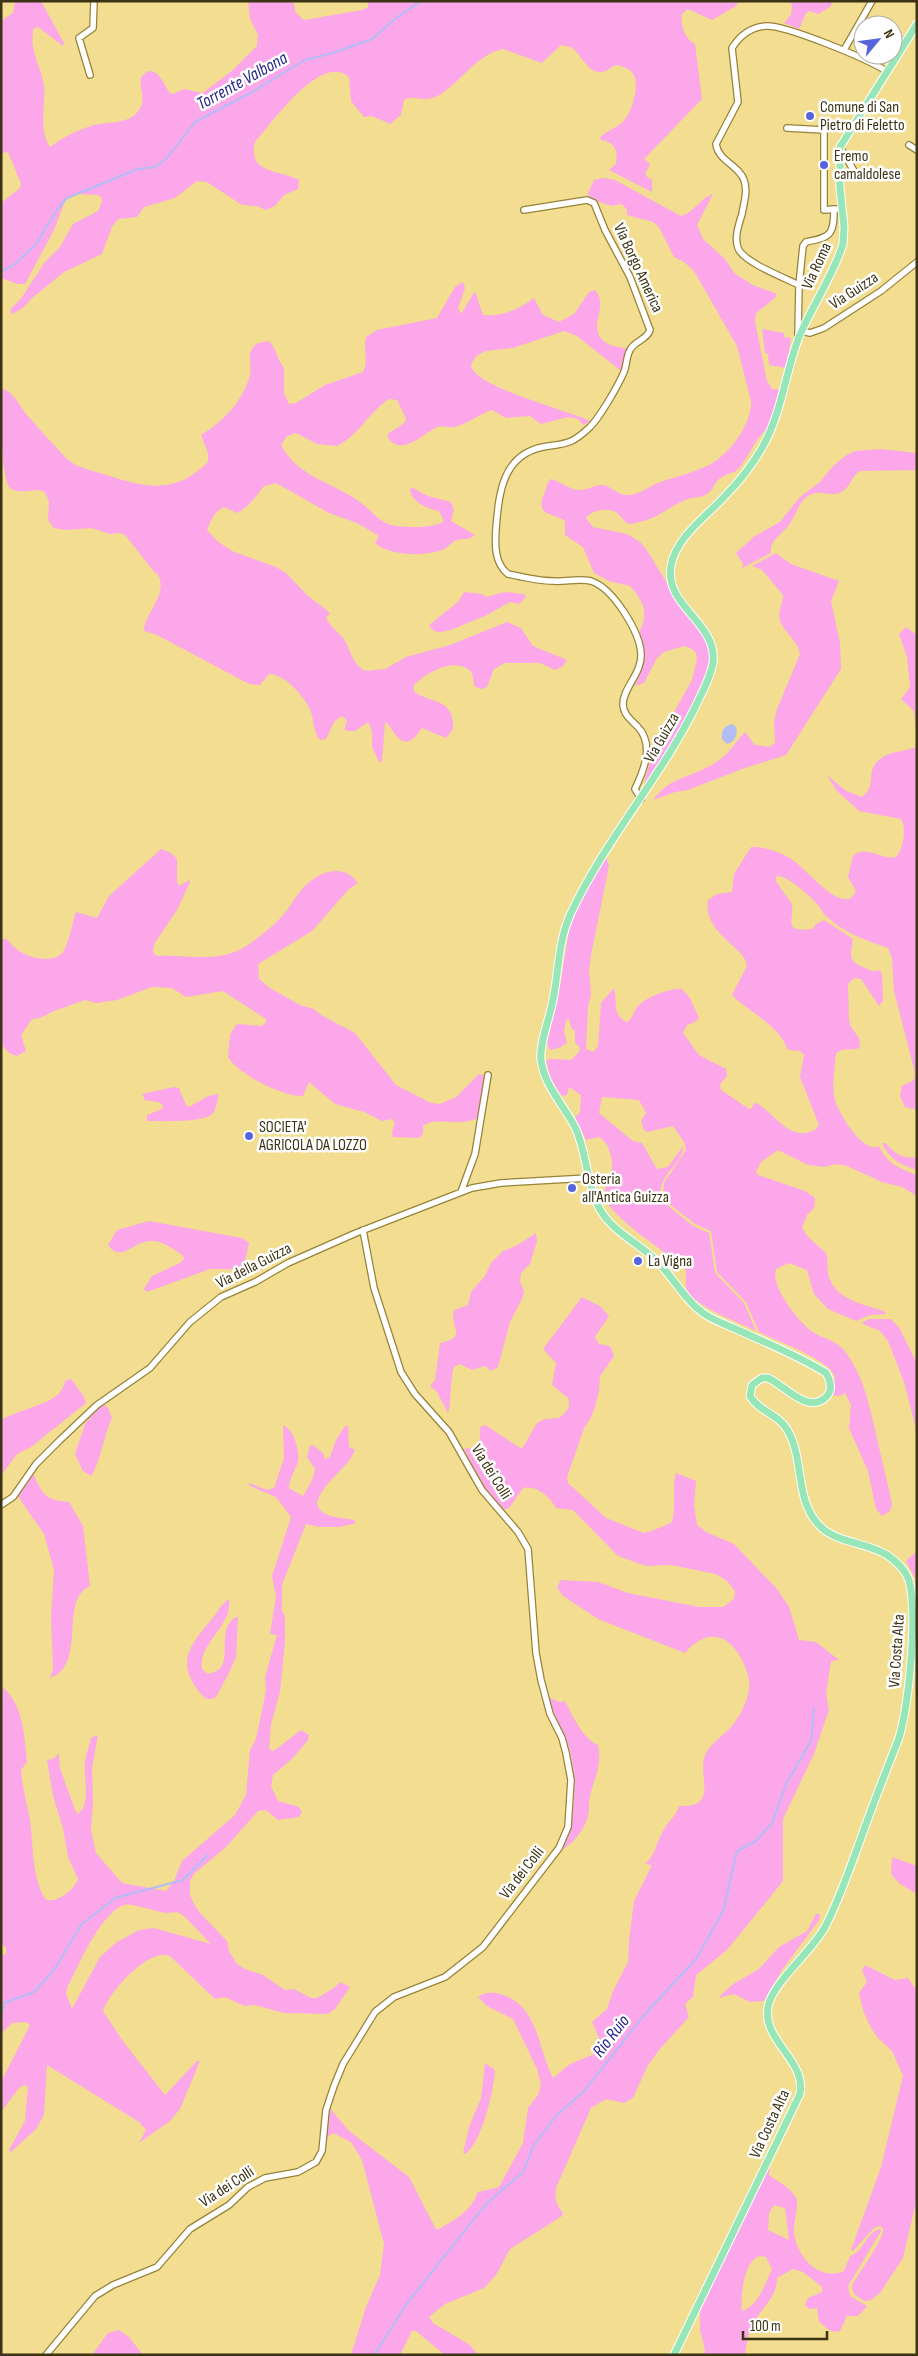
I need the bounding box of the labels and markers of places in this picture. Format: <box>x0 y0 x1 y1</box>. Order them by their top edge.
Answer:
place label: Comune di San Pietro di Feletto <box>820 98 905 135</box>
marker: Comune di San Pietro di Feletto <box>804 110 816 122</box>
place label: Eremo camaldolese <box>834 147 901 184</box>
marker: Eremo camaldolese <box>818 159 830 171</box>
place label: SOCIETA' AGRICOLA DA LOZZO <box>258 1118 367 1155</box>
marker: SOCIETA' AGRICOLA DA LOZZO <box>243 1130 255 1142</box>
place label: Osteria all'Antica Guizza <box>582 1170 669 1207</box>
marker: Osteria all'Antica Guizza <box>566 1182 578 1194</box>
place label: La Vigna <box>648 1252 692 1271</box>
marker: La Vigna <box>632 1255 644 1267</box>

